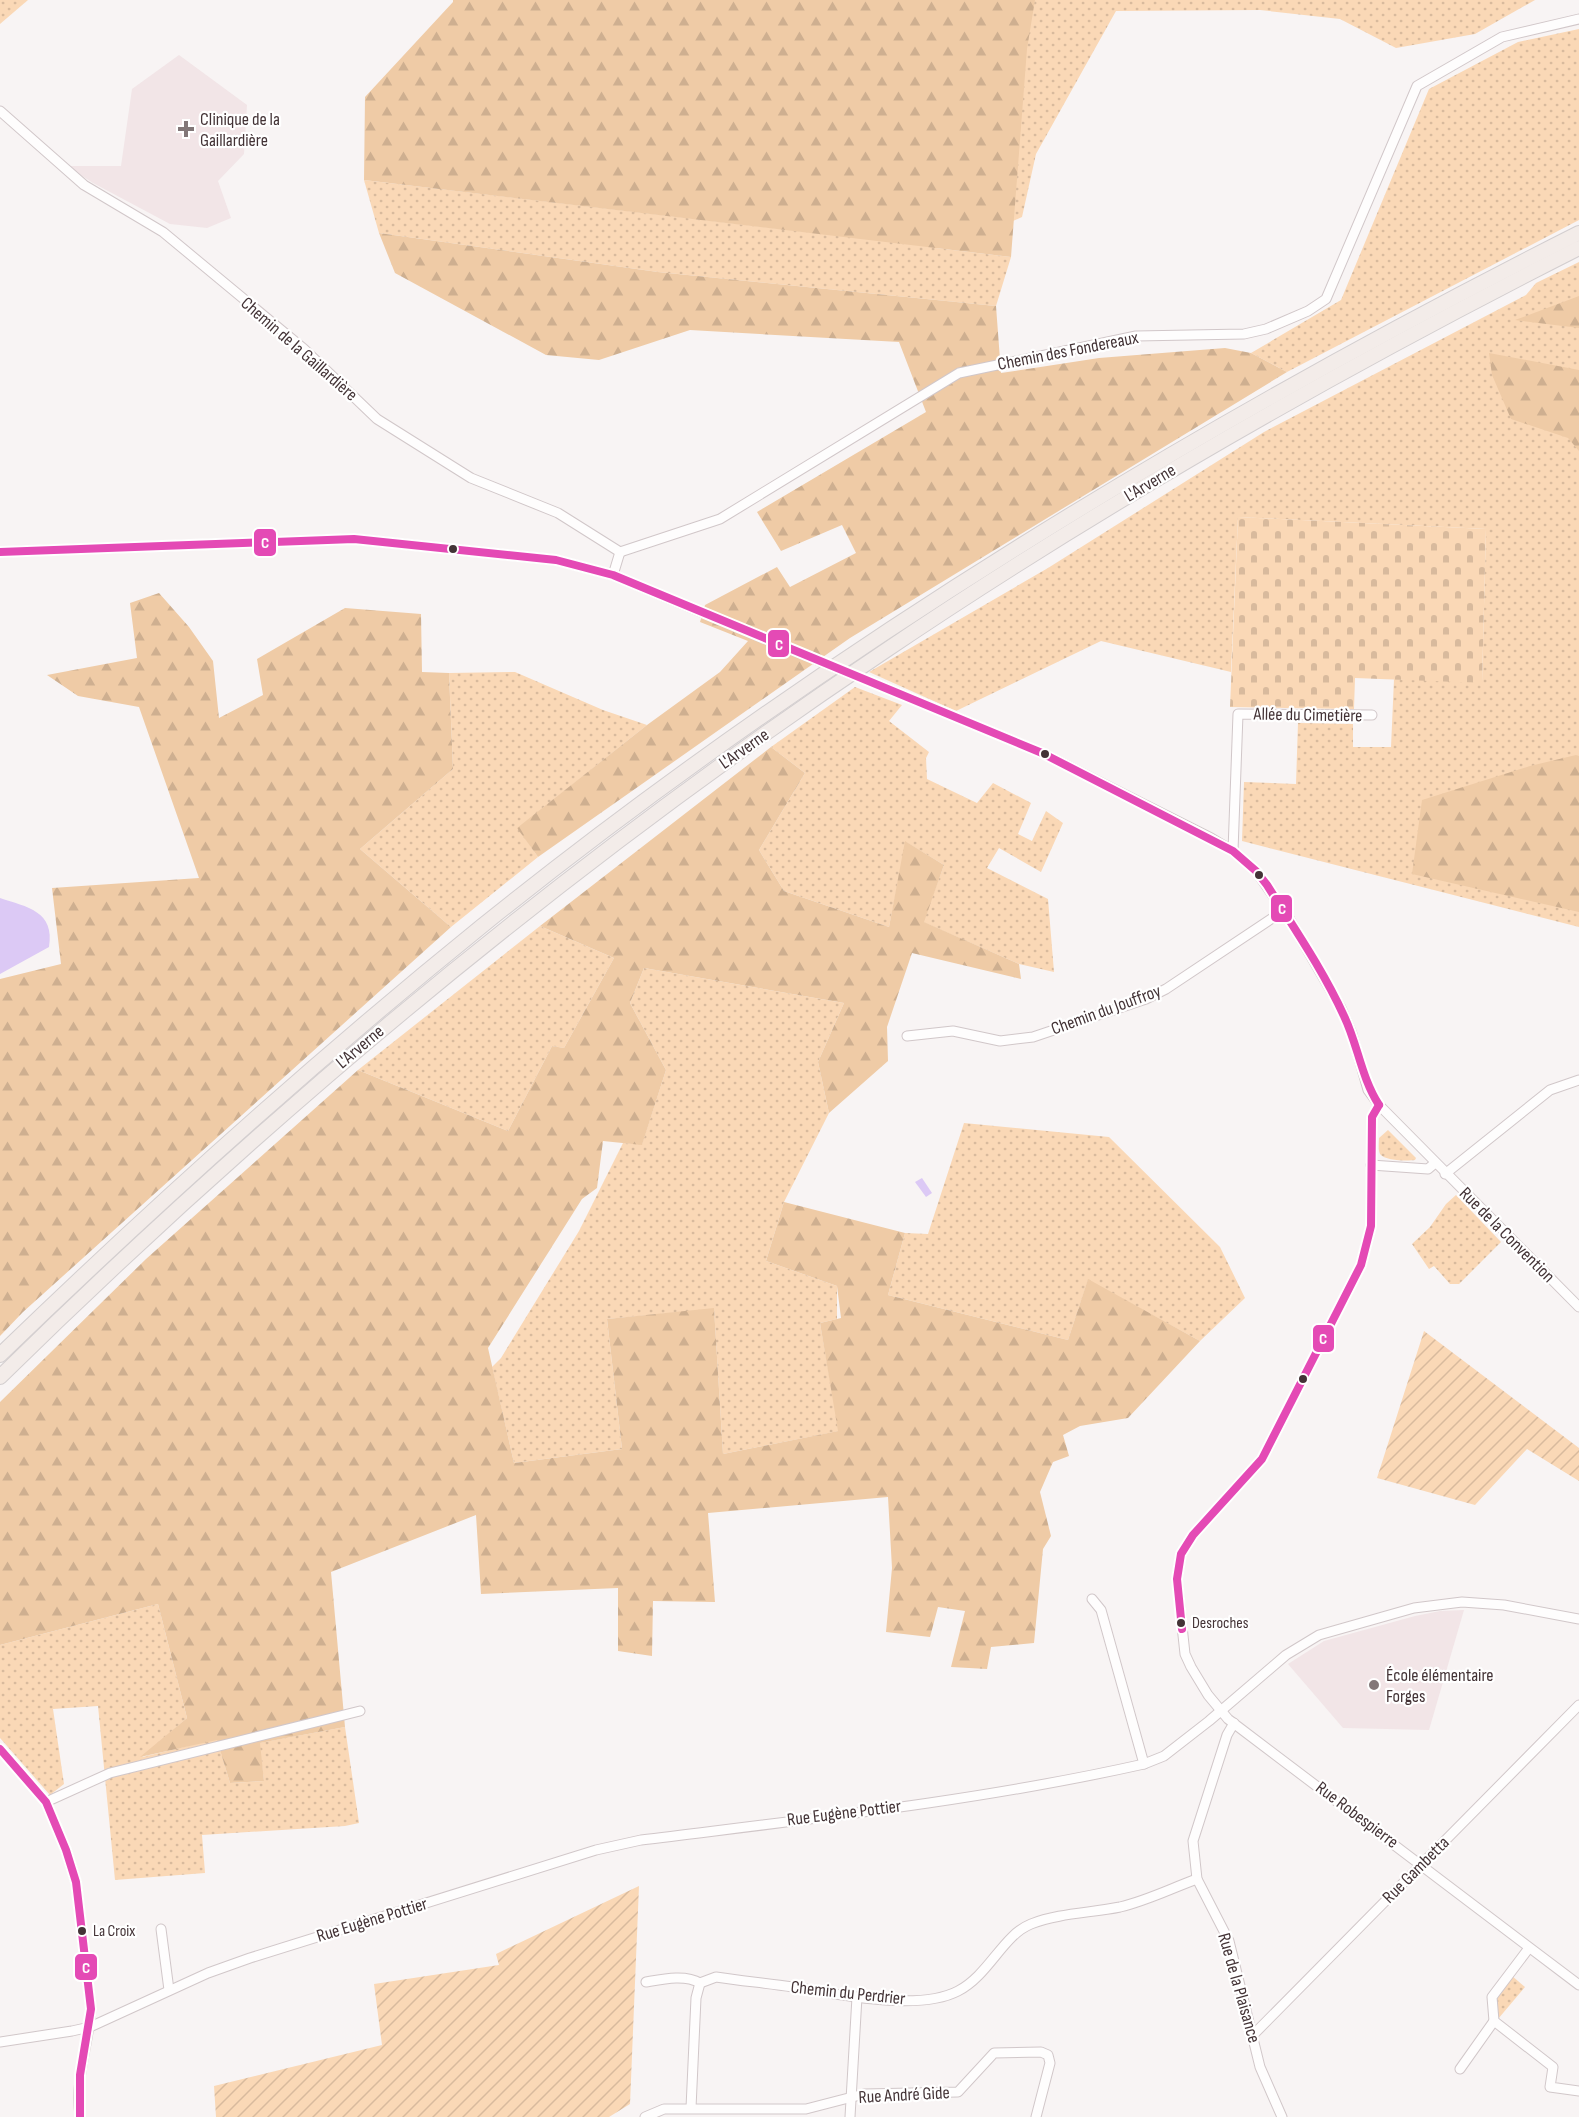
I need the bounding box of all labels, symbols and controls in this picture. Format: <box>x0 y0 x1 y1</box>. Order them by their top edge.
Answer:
place label: Clinique de la Gaillardière <box>200 109 280 151</box>
marker: Clinique de la Gaillardière <box>177 120 195 138</box>
street label: Chemin de la Gaillardière <box>236 293 362 405</box>
street label: Chemin des Fondereaux <box>996 327 1140 375</box>
street label: L'Arverne <box>1121 460 1179 506</box>
line badge: C <box>253 528 277 557</box>
text: C <box>261 534 269 553</box>
unlabelled marker <box>447 543 459 555</box>
line badge: C <box>767 629 790 658</box>
text: C <box>775 636 783 655</box>
street label: Allée du Cimetière <box>1252 704 1363 726</box>
street label: L'Arverne <box>715 724 773 774</box>
unlabelled marker <box>1039 748 1051 760</box>
unlabelled marker <box>1253 869 1265 881</box>
line badge: C <box>1270 894 1293 923</box>
text: C <box>1278 900 1286 919</box>
street label: Chemin du Jouffroy <box>1048 980 1164 1040</box>
street label: L'Arverne <box>332 1021 388 1073</box>
street label: Rue de la Convention <box>1455 1183 1559 1287</box>
line badge: C <box>1312 1324 1335 1353</box>
text: C <box>1319 1330 1327 1349</box>
unlabelled marker <box>1297 1373 1309 1385</box>
place label: Desroches <box>1192 1614 1249 1633</box>
marker: Desroches <box>1175 1617 1187 1629</box>
place label: École élémentaire Forges <box>1386 1665 1494 1707</box>
marker: École élémentaire Forges <box>1367 1678 1381 1692</box>
street label: Rue Robespierre <box>1312 1777 1402 1853</box>
street label: Rue Eugène Pottier <box>786 1796 902 1830</box>
street label: Rue Gambetta <box>1378 1832 1454 1908</box>
street label: Rue Eugène Pottier <box>314 1893 430 1947</box>
place label: La Croix <box>93 1922 135 1941</box>
marker: La Croix <box>76 1925 88 1937</box>
street label: Rue de la Plaisance <box>1213 1931 1265 2045</box>
line badge: C <box>74 1953 98 1981</box>
text: C <box>82 1959 90 1978</box>
street label: Chemin du Perdrier <box>790 1977 906 2009</box>
street label: Rue André Gide <box>858 2082 950 2108</box>

